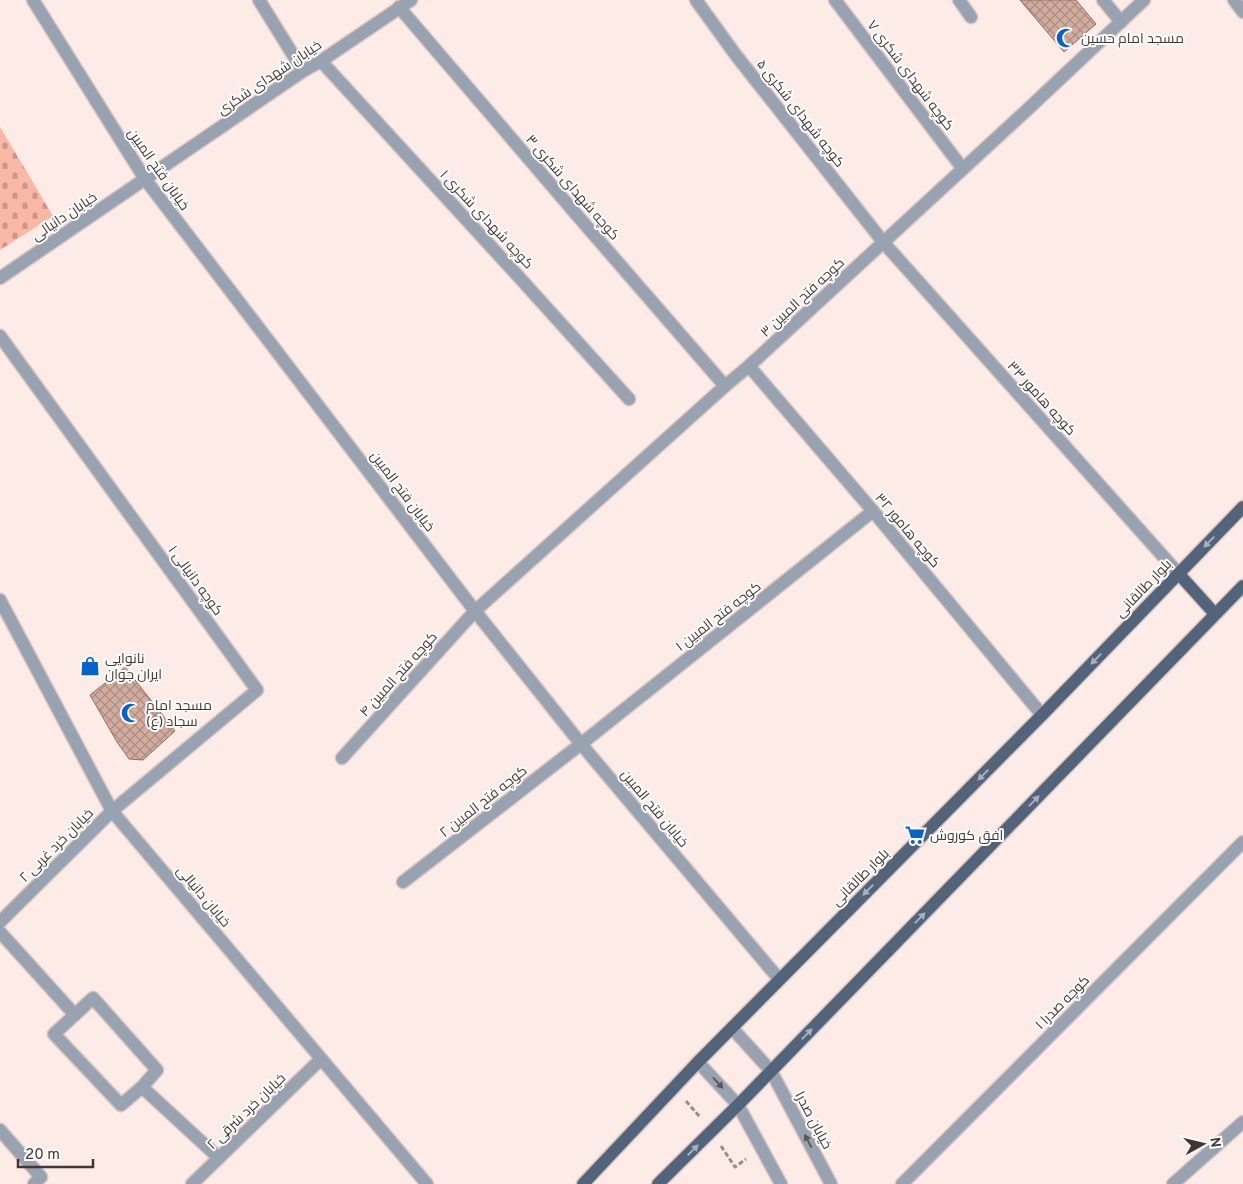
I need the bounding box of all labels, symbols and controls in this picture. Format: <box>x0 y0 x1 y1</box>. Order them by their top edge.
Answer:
street label: کوچه شهدای شکری ۷ <box>863 17 957 134</box>
mosque icon: مسجد امام حسین <box>1055 27 1077 49</box>
place label: مسجد امام حسین <box>1081 31 1184 48</box>
street label: خیابان شهدای شکری <box>215 37 325 119</box>
street label: کوچه شهدای شکری ۵ <box>752 57 847 171</box>
street label: خیابان فتح المبین <box>123 126 192 214</box>
street label: کوچه شهدای شکری ۳ <box>521 132 622 244</box>
street label: کوچه شهدای شکری ۱ <box>436 167 536 273</box>
street label: خیابان دانیالی <box>29 189 101 245</box>
street label: کوچه فتح المبین ۳ <box>758 255 849 341</box>
street label: کوچه هامور ۳۳ <box>1003 358 1079 440</box>
street label: خیابان فتح المبین <box>366 448 438 535</box>
street label: کوچه هامور ۳۲ <box>871 490 943 572</box>
one-way arrow <box>1203 535 1215 547</box>
street label: کوچه دانیالی ۱ <box>164 543 226 619</box>
street label: بلوار طالقانی <box>1112 556 1176 622</box>
street label: کوچه فتح المبین ۱ <box>673 579 765 656</box>
street label: کوچه فتح المبین ۴ <box>357 629 442 721</box>
place label: نانوایی ایران جوان <box>105 651 162 684</box>
one-way arrow <box>1091 652 1103 664</box>
shop icon: نانوایی ایران جوان <box>79 655 101 677</box>
place label: مسجد امام سجاد (ع) <box>146 698 212 731</box>
mosque icon: مسجد امام سجاد (ع) <box>120 702 142 724</box>
street label: کوچه فتح المبین ۲ <box>437 763 531 842</box>
street label: خیابان فتح المبین <box>616 767 691 851</box>
one-way arrow <box>977 769 989 781</box>
one-way arrow <box>1027 795 1039 807</box>
street label: خیابان خرد غربی ۲ <box>16 805 98 887</box>
supermarket icon: افق کوروش <box>904 824 926 846</box>
place label: افق کوروش <box>930 828 1003 845</box>
street label: بلوار طالقانی <box>829 846 893 910</box>
street label: خیابان دانیالی <box>172 863 234 931</box>
one-way arrow <box>862 884 874 896</box>
one-way arrow <box>914 912 926 924</box>
street label: کوچه صدرا ۱ <box>1032 972 1094 1034</box>
one-way arrow <box>801 1028 813 1040</box>
street label: خیابان خرد شرقی ۲ <box>204 1070 290 1154</box>
one-way arrow <box>712 1077 724 1089</box>
street label: خیابان صدرا <box>790 1089 835 1152</box>
north arrow <box>1178 1119 1228 1169</box>
one-way arrow <box>804 1134 812 1148</box>
scale bar <box>18 1136 92 1168</box>
text: N <box>1205 1136 1224 1149</box>
one-way arrow <box>687 1144 699 1156</box>
text: 20 m <box>25 1146 60 1165</box>

